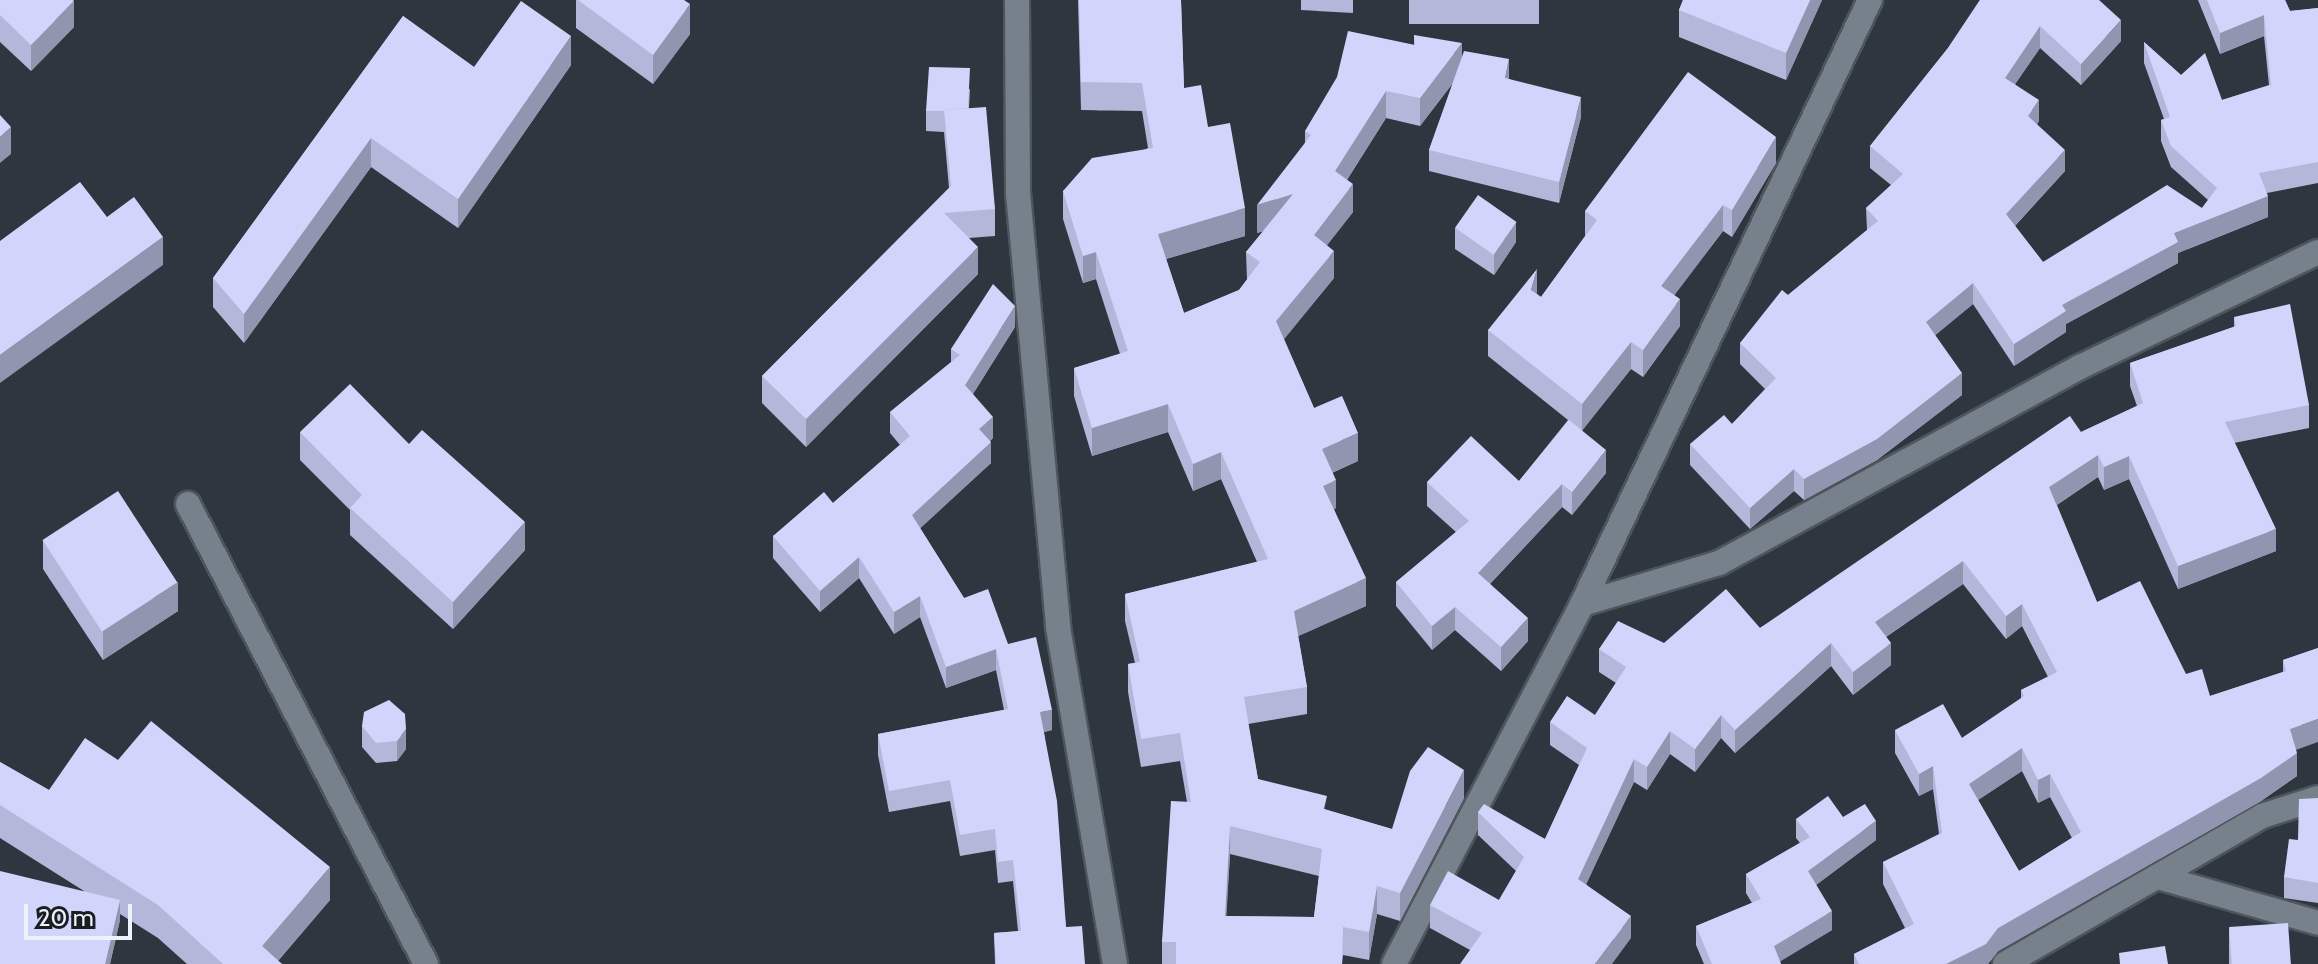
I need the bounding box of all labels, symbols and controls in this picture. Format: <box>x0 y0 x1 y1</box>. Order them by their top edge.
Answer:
scale bar <box>28 888 136 938</box>
text: 20 m <box>38 903 94 932</box>

